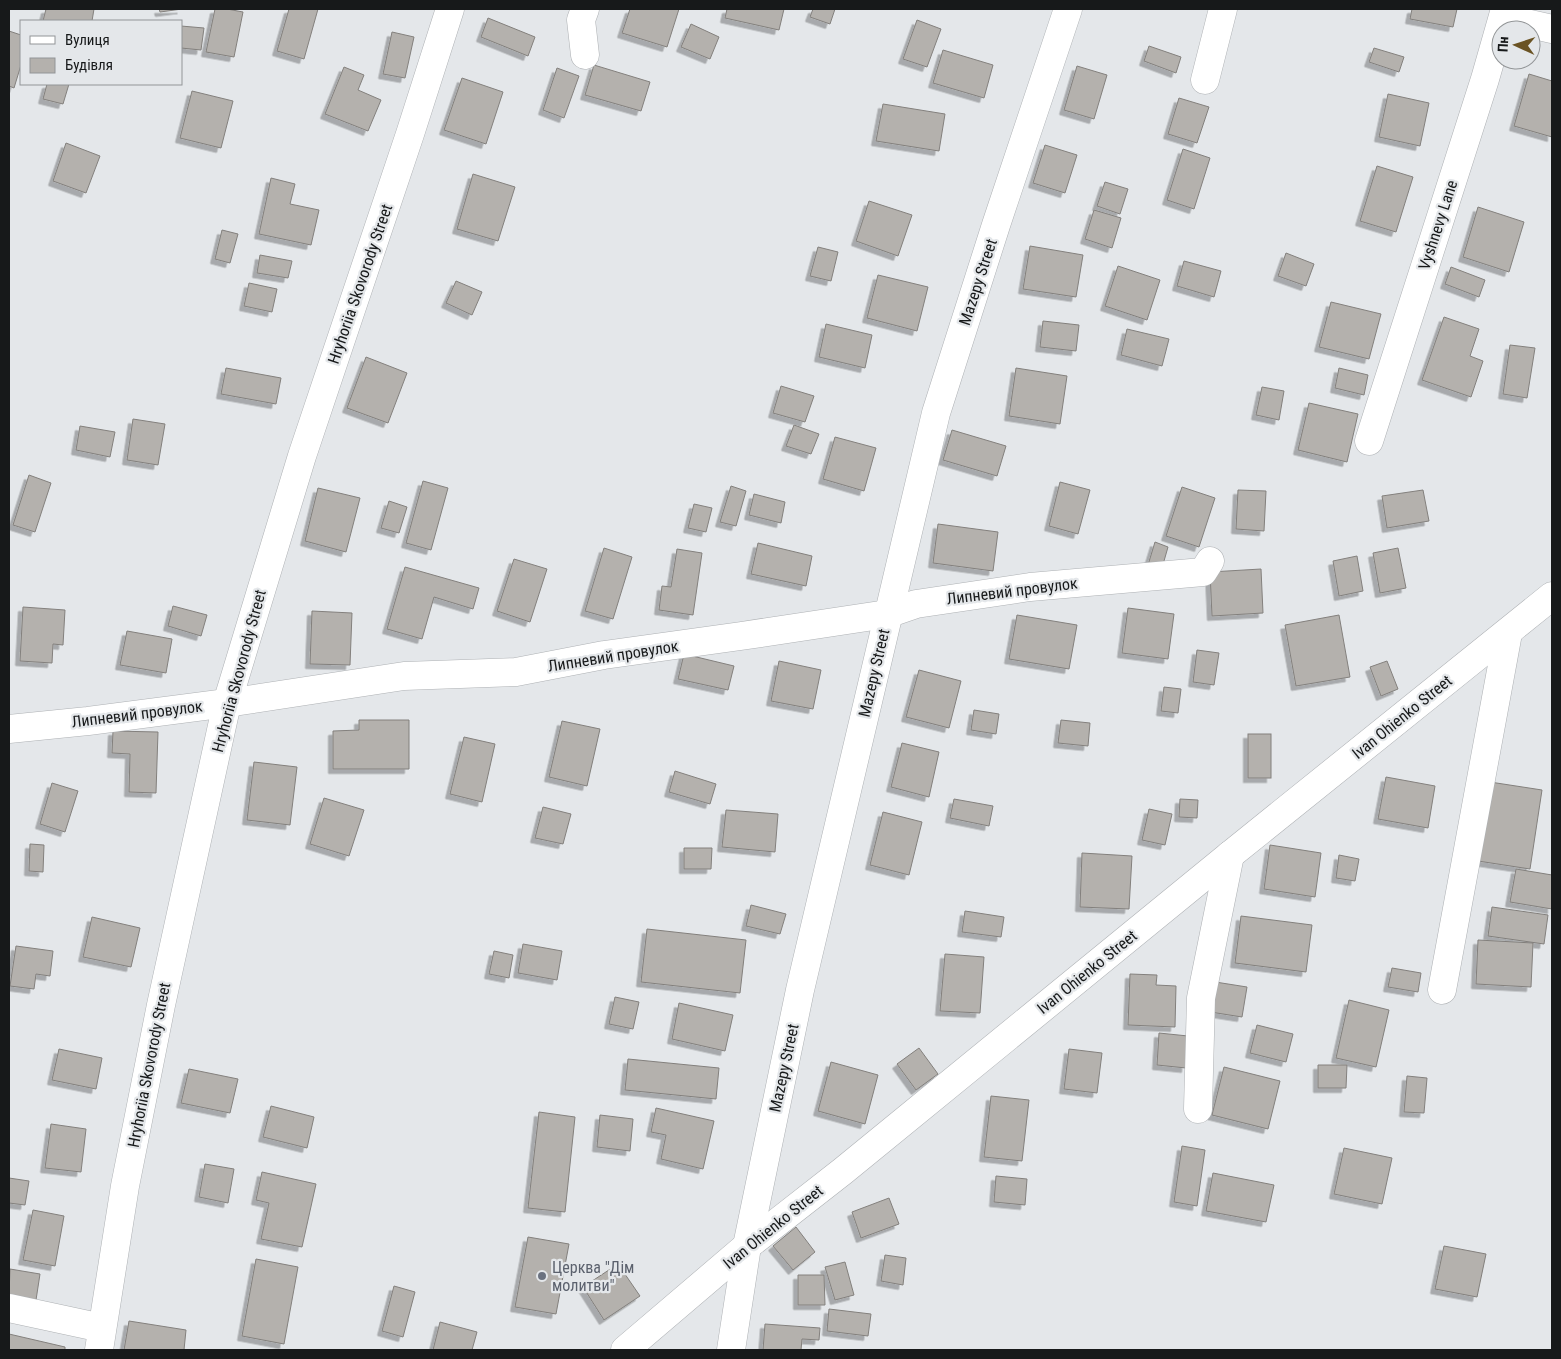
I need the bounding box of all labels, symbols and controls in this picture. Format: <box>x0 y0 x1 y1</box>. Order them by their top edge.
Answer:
legend <box>20 20 182 85</box>
north arrow <box>1491 20 1541 70</box>
text: Вулиця <box>65 31 110 49</box>
text: Пн <box>1495 36 1511 53</box>
text: Будівля <box>65 56 113 74</box>
street label: Vyshnevy Lane <box>1415 178 1461 272</box>
street label: Hryhoriia Skovorody Street <box>324 201 396 366</box>
street label: Mazepy Street <box>955 236 1001 328</box>
street label: Липневий провулок <box>945 573 1079 608</box>
street label: Hryhoriia Skovorody Street <box>208 587 270 754</box>
street label: Mazepy Street <box>855 627 893 719</box>
street label: Липневий провулок <box>546 636 680 676</box>
street label: Ivan Ohienko Street <box>1348 671 1456 763</box>
street label: Липневий провулок <box>70 696 204 731</box>
street label: Ivan Ohienko Street <box>1033 926 1141 1018</box>
street label: Hryhoriia Skovorody Street <box>124 981 174 1149</box>
street label: Mazepy Street <box>765 1022 803 1114</box>
street label: Ivan Ohienko Street <box>719 1181 827 1273</box>
place label: Церква "Дім молитви" <box>552 1258 634 1295</box>
marker: Церква "Дім молитви" <box>536 1270 548 1282</box>

